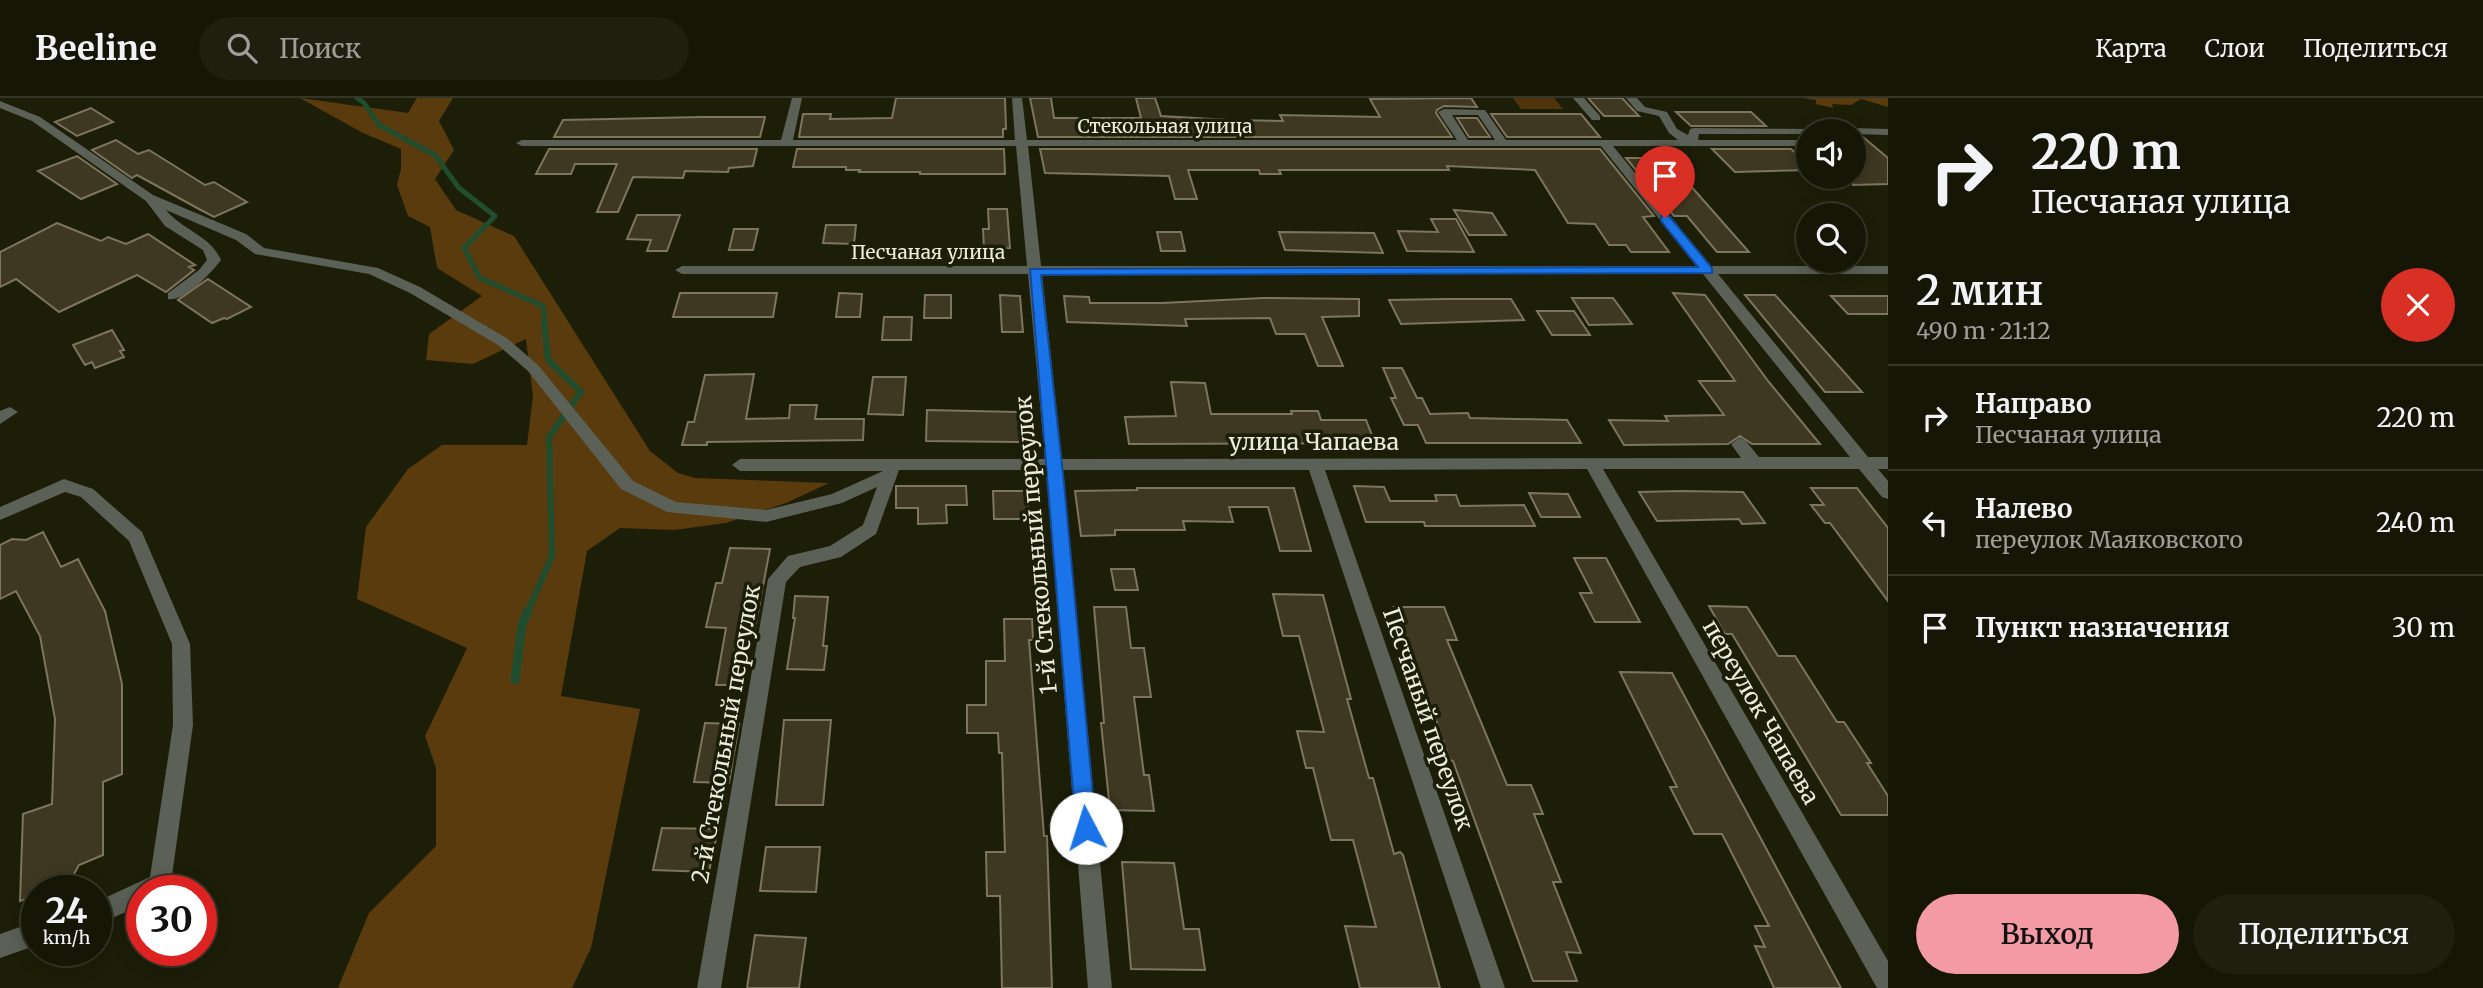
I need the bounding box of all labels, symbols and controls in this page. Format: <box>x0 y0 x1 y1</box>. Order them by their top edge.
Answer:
search box <box>199 17 689 80</box>
text: Beeline <box>35 28 157 69</box>
icon: search <box>223 29 261 67</box>
text: Поиск <box>279 32 361 65</box>
text: Карта <box>2095 33 2167 64</box>
text: Слои <box>2205 33 2265 64</box>
text: Поделиться <box>2303 33 2448 64</box>
street label: Стекольная улица <box>1078 114 1252 138</box>
map controls <box>1796 119 1866 273</box>
button: sound <box>1796 119 1866 189</box>
text: 220 m <box>2031 121 2181 182</box>
icon: right <box>1916 126 2007 217</box>
pin <box>1635 146 1695 218</box>
icon: arrive <box>1646 157 1684 195</box>
text: Песчаная улица <box>2031 182 2291 222</box>
button: search <box>1796 203 1866 273</box>
street label: Песчаная улица <box>851 240 1005 264</box>
text: 2 мин <box>1916 264 2044 316</box>
button: close <box>2381 268 2455 342</box>
text: 490 m · 21:12 <box>1916 316 2051 345</box>
text: Направо <box>1975 387 2092 420</box>
street label: 1-й Стекольный переулок <box>1008 394 1063 696</box>
icon: right <box>1916 399 1954 437</box>
text: 220 m <box>2376 401 2455 434</box>
text: Песчаная улица <box>1975 420 2162 449</box>
street label: улица Чапаева <box>1229 427 1399 456</box>
text: Налево <box>1975 492 2073 525</box>
icon: left <box>1916 504 1954 542</box>
text: 240 m <box>2376 506 2455 539</box>
text: переулок Маяковского <box>1975 525 2243 554</box>
street label: 2-й Стекольный переулок <box>685 582 766 886</box>
street label: Песчаный переулок <box>1377 604 1480 834</box>
icon: arrive <box>1916 609 1954 647</box>
text: Пункт назначения <box>1975 611 2229 644</box>
text: 30 m <box>2392 611 2455 644</box>
street label: переулок Чапаева <box>1697 614 1826 809</box>
position arrow <box>1049 791 1123 865</box>
speed limit sign: 30 <box>126 875 217 966</box>
text: 24 <box>45 889 88 933</box>
button: Выход <box>1916 894 2179 974</box>
button: Поделиться <box>2193 894 2455 974</box>
text: km/h <box>43 926 90 949</box>

